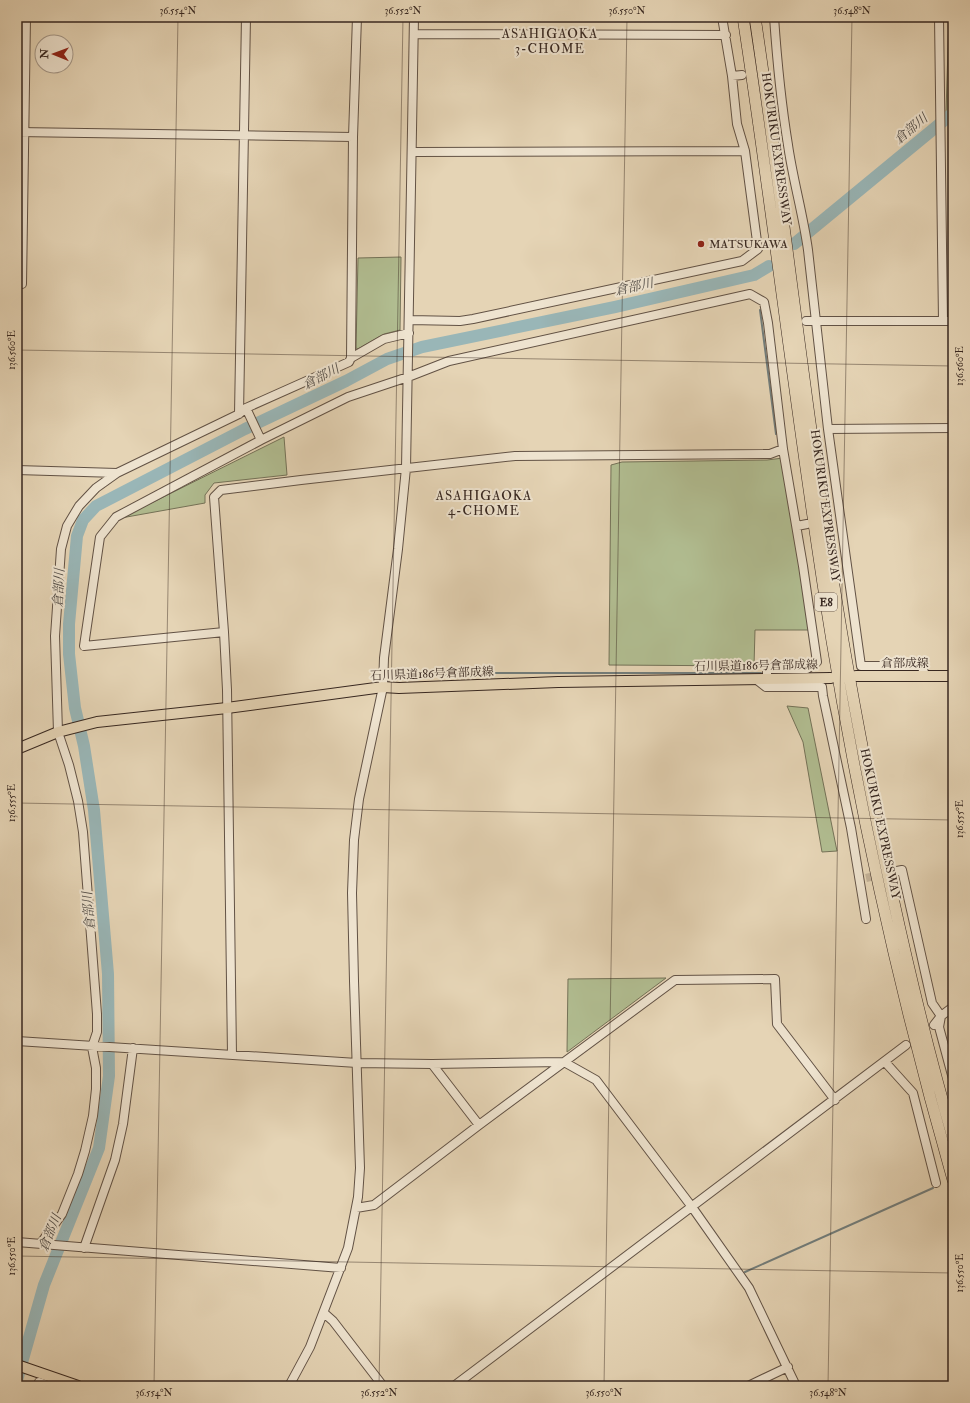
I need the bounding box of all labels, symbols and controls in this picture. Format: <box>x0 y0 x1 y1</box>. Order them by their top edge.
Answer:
text: 36.554°N <box>159 5 197 17</box>
text: 36.552°N <box>385 5 422 17</box>
text: 36.550°N <box>609 5 646 17</box>
text: 36.548°N <box>833 5 871 17</box>
district label: ASAHIGAOKA 3-CHOME <box>501 26 598 57</box>
north arrow <box>34 34 74 74</box>
text: N <box>38 48 51 60</box>
street label: HOKURIKU EXPRESSWAY <box>758 71 794 227</box>
water label: 倉部川 <box>891 109 933 148</box>
place label: MATSUKAWA <box>709 237 788 252</box>
marker: MATSUKAWA <box>696 239 706 249</box>
water label: 倉部川 <box>613 275 657 299</box>
text: 136.560°E <box>6 330 18 370</box>
text: 136.560°E <box>954 346 966 386</box>
water label: 倉部川 <box>300 360 344 393</box>
street label: HOKURIKU EXPRESSWAY <box>807 428 843 584</box>
district label: ASAHIGAOKA 4-CHOME <box>435 488 532 519</box>
water label: 倉部川 <box>50 566 68 608</box>
road number: E8 <box>815 593 837 611</box>
street label: 倉部成線 <box>881 656 929 671</box>
street label: 石川県道186号倉部成線 <box>694 657 818 675</box>
street label: 石川県道186号倉部成線 <box>370 664 494 684</box>
street label: HOKURIKU EXPRESSWAY <box>857 747 904 902</box>
text: 136.555°E <box>6 784 18 822</box>
text: 136.555°E <box>954 800 966 838</box>
water label: 倉部川 <box>79 889 99 931</box>
water label: 倉部川 <box>35 1210 65 1254</box>
text: 136.550°E <box>6 1237 18 1275</box>
text: 136.550°E <box>954 1254 966 1292</box>
text: 36.554°N <box>135 1387 173 1399</box>
text: 36.552°N <box>361 1387 398 1399</box>
text: 36.550°N <box>586 1387 623 1399</box>
text: 36.548°N <box>809 1387 847 1399</box>

